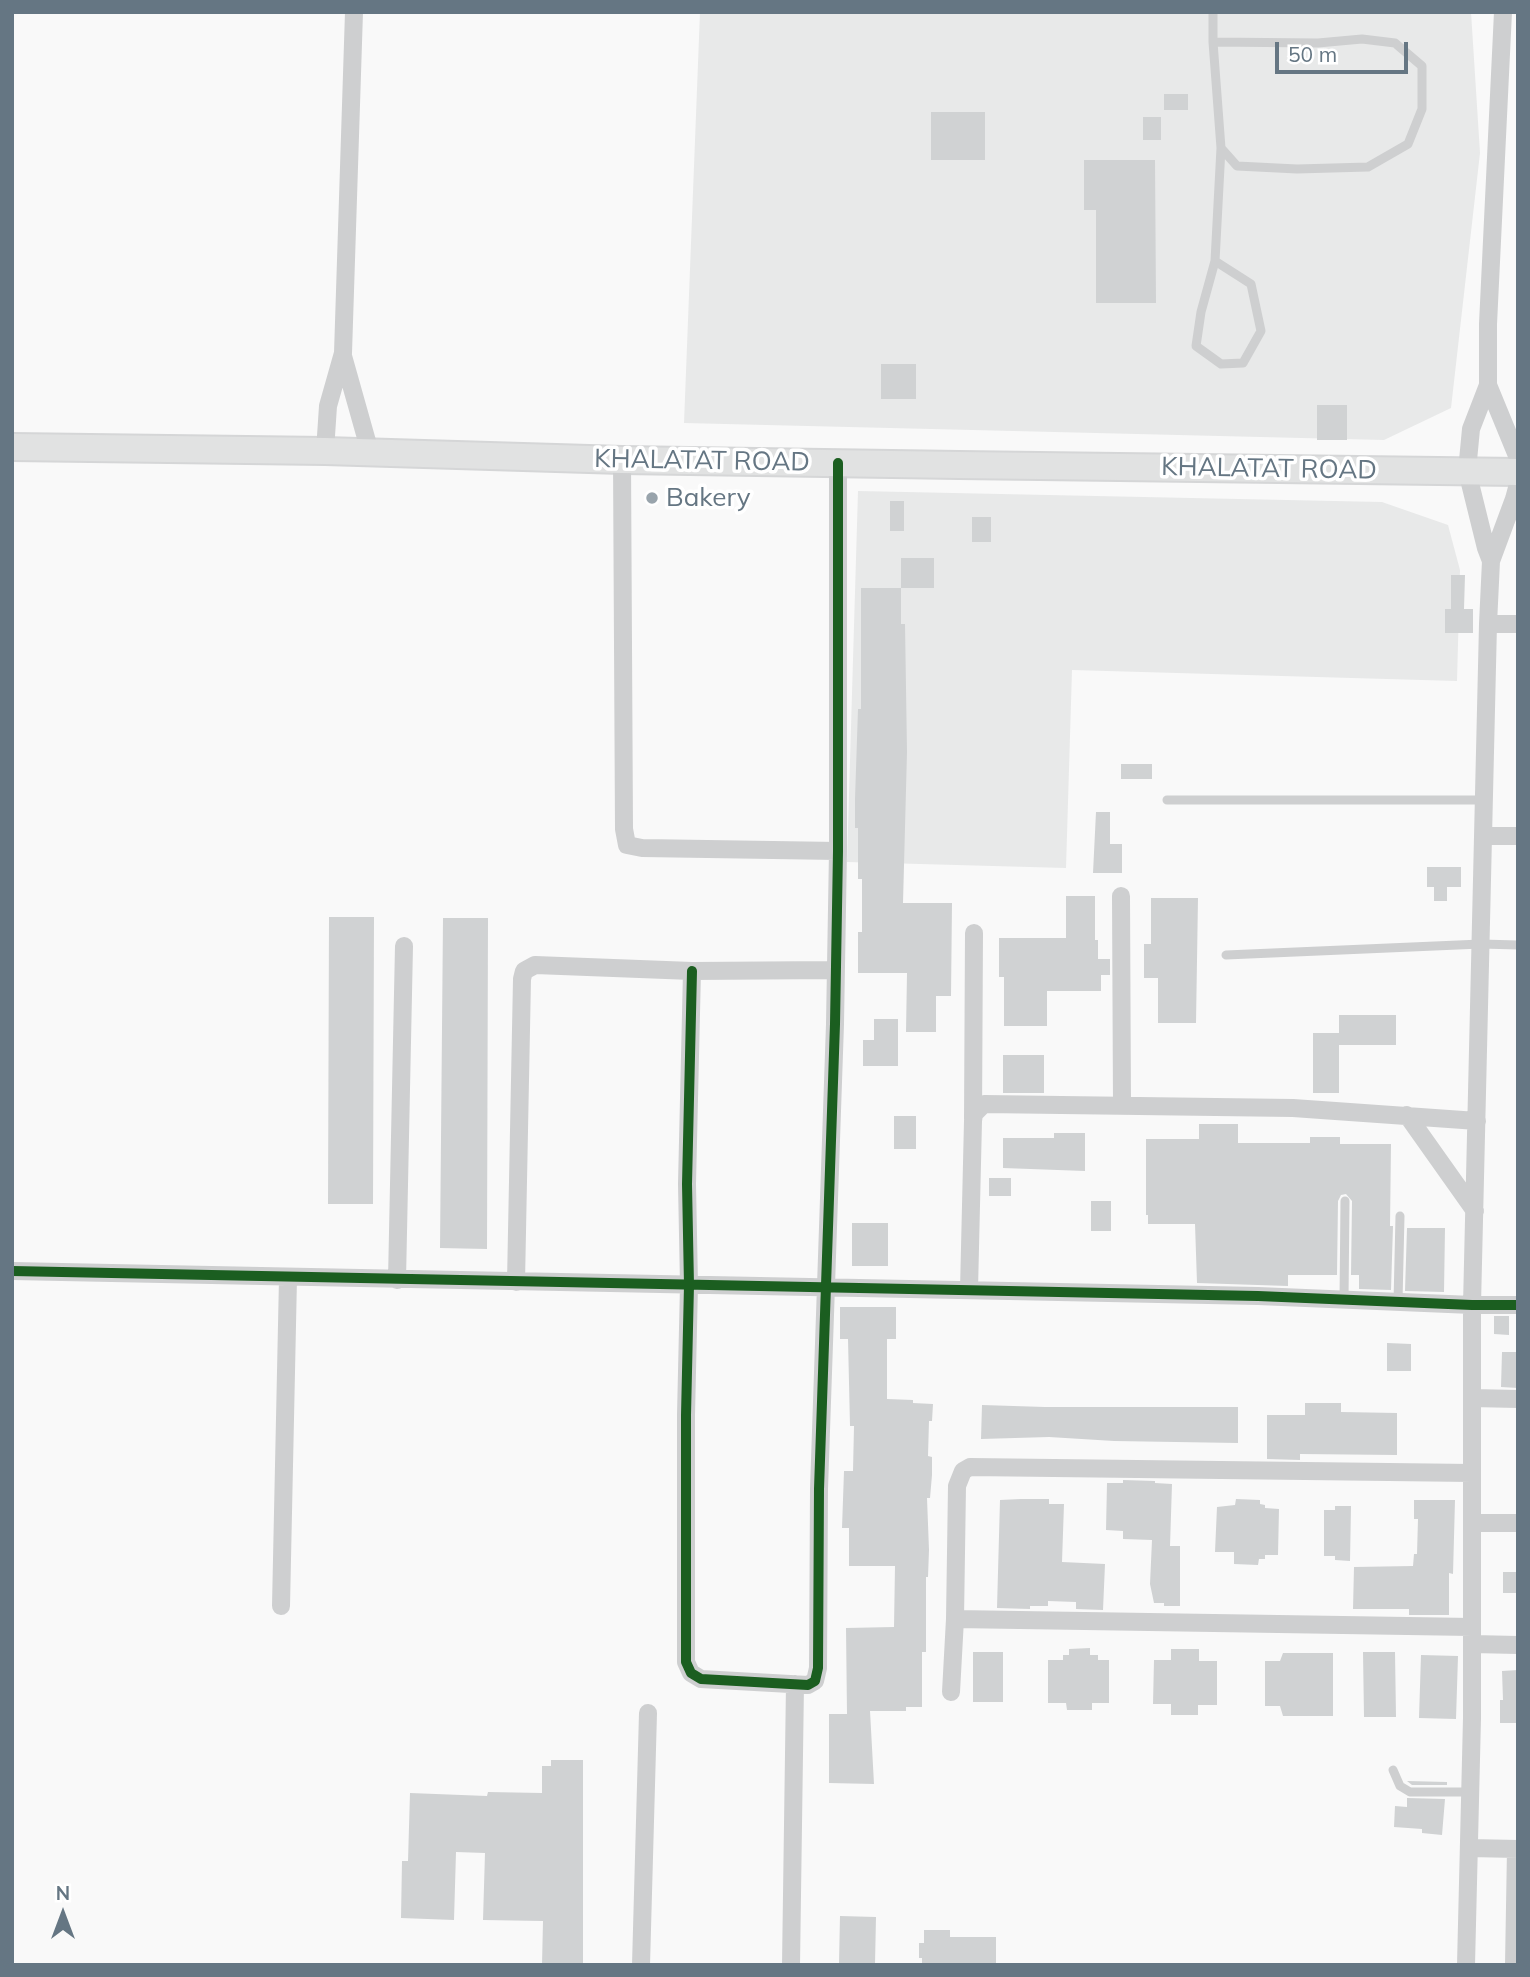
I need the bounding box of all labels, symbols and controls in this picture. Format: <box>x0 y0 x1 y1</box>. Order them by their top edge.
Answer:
scale bar <box>1278 28 1411 72</box>
text: 50 m <box>1288 41 1337 67</box>
street label: KHALATAT ROAD <box>594 444 810 478</box>
street label: KHALATAT ROAD <box>1161 452 1377 486</box>
place label: Bakery <box>666 482 751 514</box>
marker: Bakery <box>644 490 660 506</box>
north arrow <box>28 1879 98 1949</box>
text: N <box>56 1881 70 1905</box>

